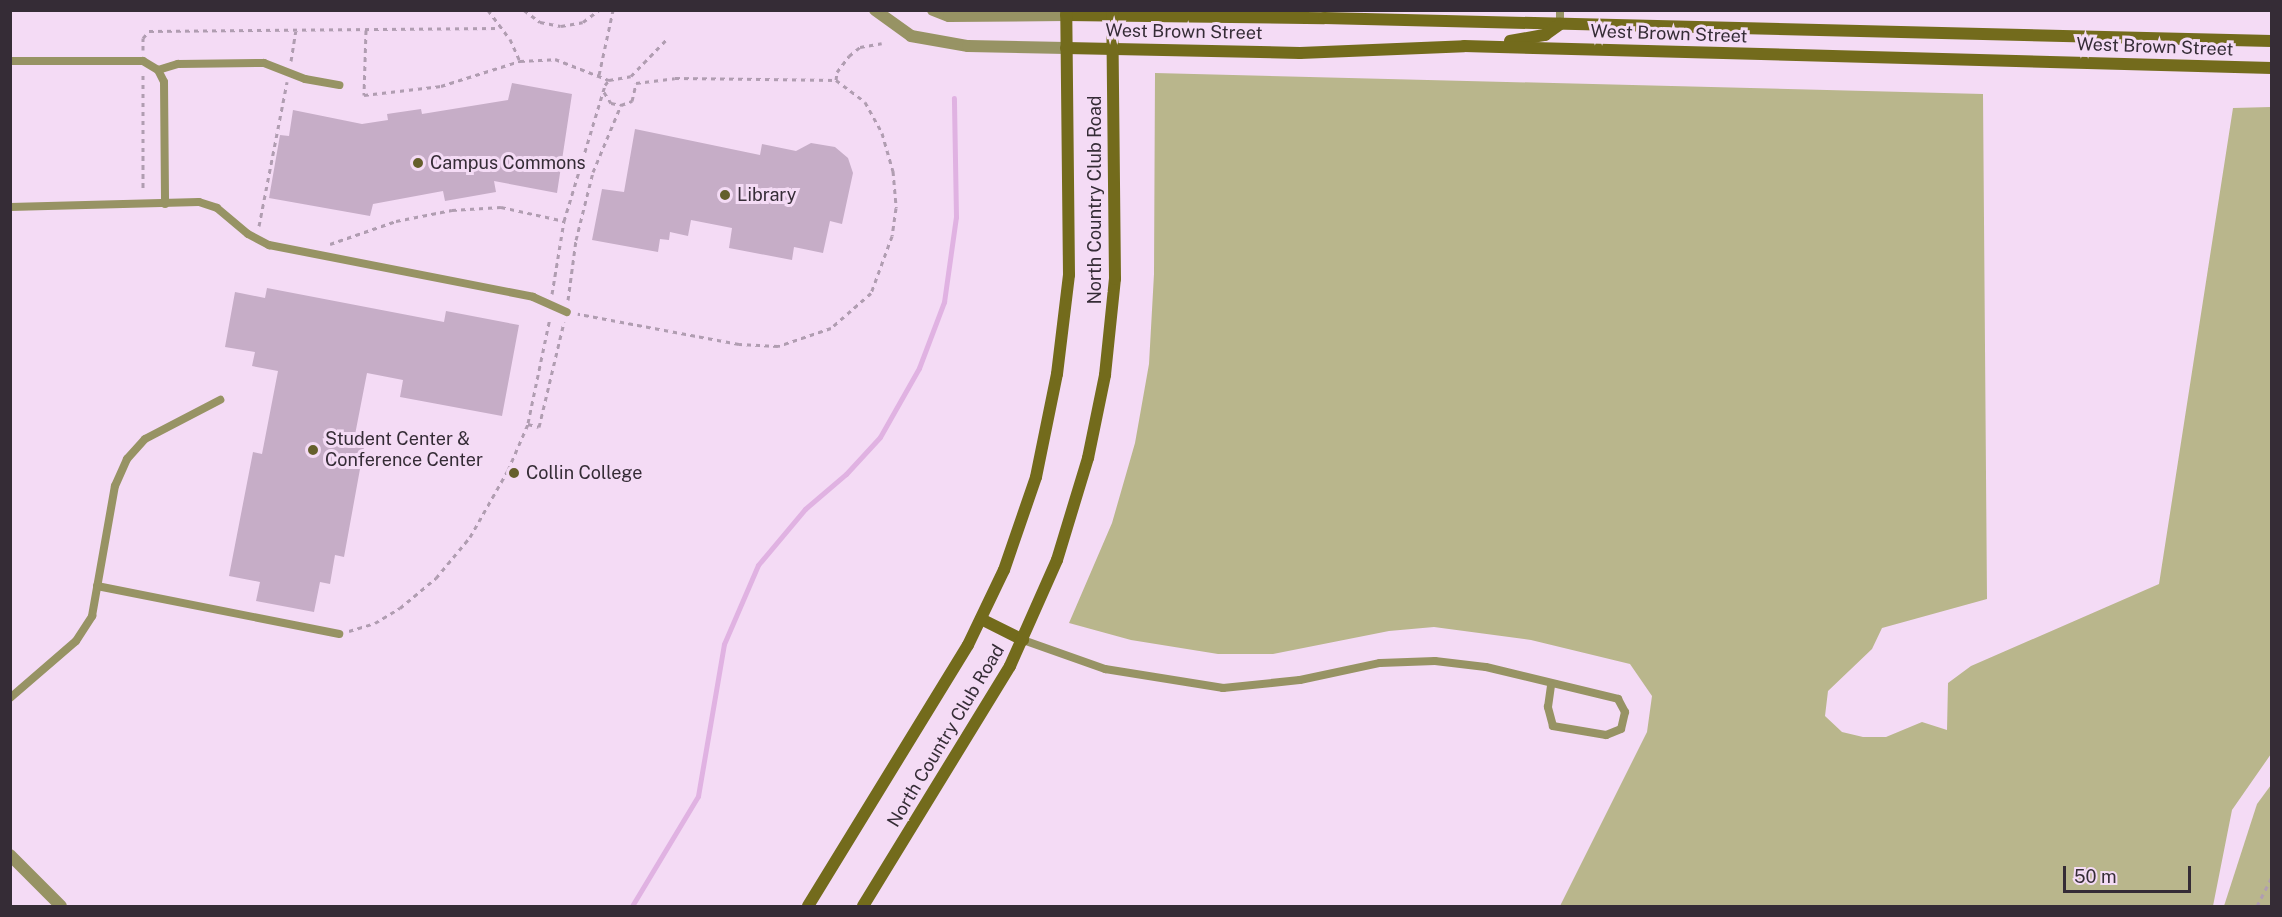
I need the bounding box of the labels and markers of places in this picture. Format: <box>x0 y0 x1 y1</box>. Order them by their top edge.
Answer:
place label: Campus Commons <box>430 152 586 174</box>
marker: Campus Commons <box>411 156 425 170</box>
place label: Library <box>737 184 796 206</box>
marker: Library <box>718 188 732 202</box>
place label: Student Center & Conference Center <box>325 429 483 472</box>
marker: Student Center & Conference Center <box>306 443 320 457</box>
place label: Collin College <box>526 462 642 484</box>
marker: Collin College <box>507 466 521 480</box>

